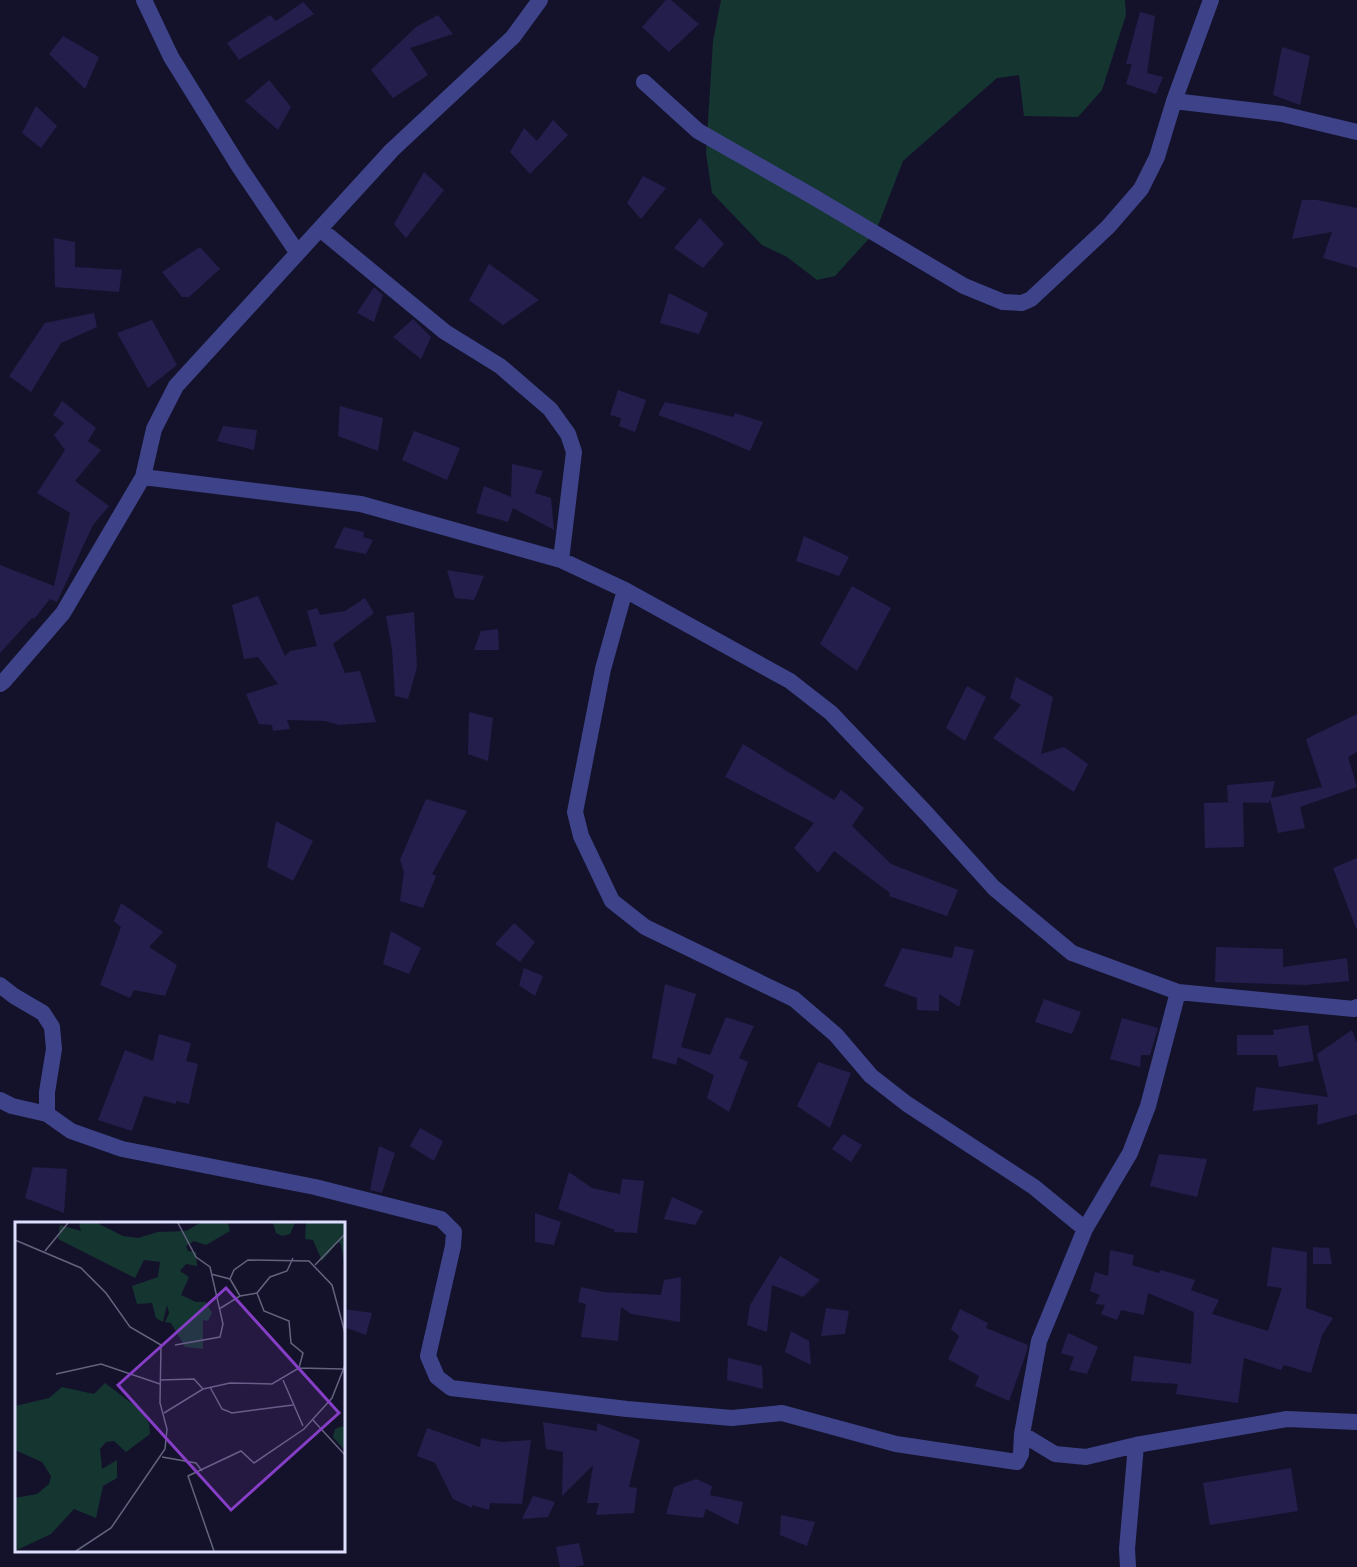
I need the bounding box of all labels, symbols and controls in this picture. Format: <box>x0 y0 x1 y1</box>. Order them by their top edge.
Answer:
inset map <box>15 1222 345 1552</box>

